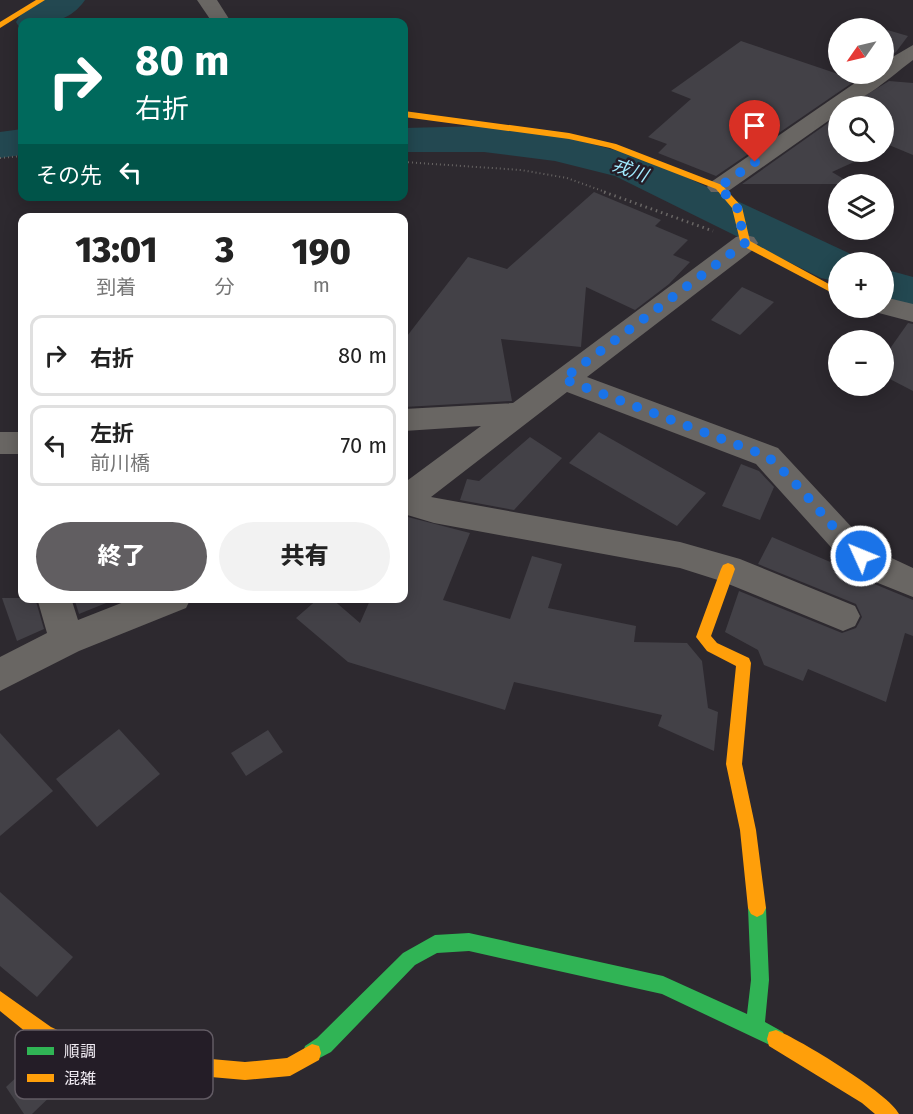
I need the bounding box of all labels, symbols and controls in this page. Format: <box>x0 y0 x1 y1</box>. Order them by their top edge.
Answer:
north arrow <box>828 18 894 84</box>
map controls <box>828 18 894 396</box>
text: 80 m <box>135 36 229 86</box>
icon: right <box>36 42 114 120</box>
text: 右折 <box>135 93 189 125</box>
button: search <box>828 96 894 162</box>
pin <box>729 100 780 162</box>
icon: arrive <box>738 109 771 142</box>
water label: 戎川 <box>609 154 653 187</box>
icon: left <box>114 156 147 189</box>
text: その先 <box>36 162 102 189</box>
button: layers <box>828 174 894 240</box>
text: 13:01 <box>75 228 157 272</box>
text: 3 <box>215 228 234 272</box>
text: 190 <box>292 230 351 274</box>
button: + <box>828 252 894 318</box>
text: m <box>313 273 330 297</box>
text: 到着 <box>96 275 136 299</box>
text: 分 <box>215 275 235 299</box>
button: − <box>828 330 894 396</box>
icon: right <box>39 339 72 372</box>
text: 80 m <box>338 342 387 369</box>
text: 右折 <box>90 345 134 372</box>
text: 左折 <box>90 420 134 447</box>
icon: left <box>39 429 72 462</box>
text: 70 m <box>341 432 387 459</box>
text: 前川橋 <box>90 451 150 475</box>
button: 終了 <box>36 522 207 591</box>
button: 共有 <box>219 522 390 591</box>
position arrow <box>829 524 893 588</box>
legend <box>15 1030 213 1099</box>
text: 順調 <box>64 1042 96 1061</box>
text: 混雑 <box>64 1069 96 1088</box>

